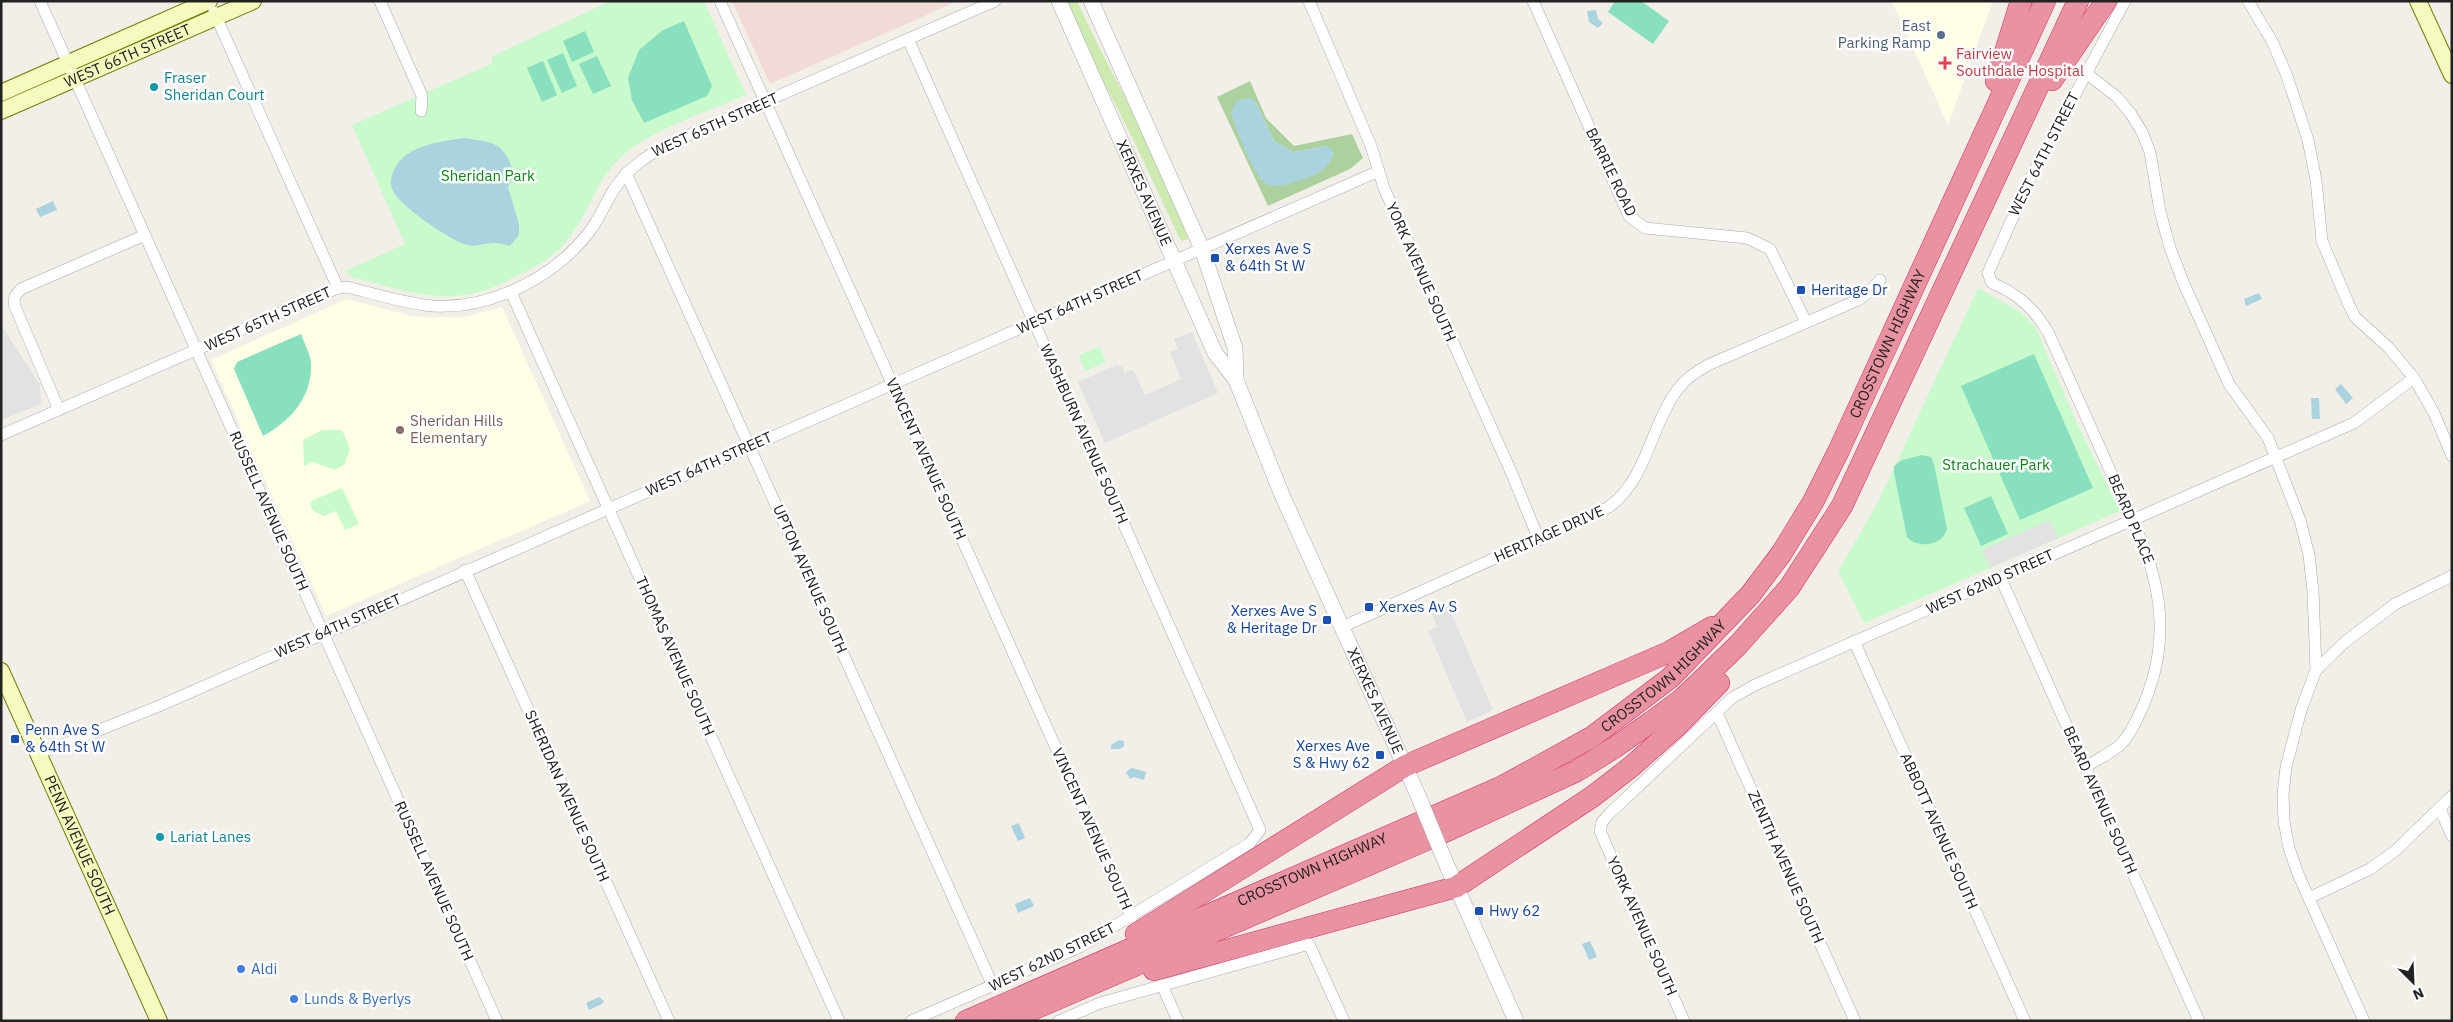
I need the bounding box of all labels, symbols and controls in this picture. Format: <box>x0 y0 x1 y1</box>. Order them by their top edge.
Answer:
place label: East Parking Ramp <box>1838 16 1931 52</box>
street label: WEST 66TH STREET <box>61 19 194 91</box>
marker: East Parking Ramp <box>1935 29 1947 41</box>
place label: Fairview Southdale Hospital <box>1956 44 2084 80</box>
marker: Fairview Southdale Hospital <box>1938 56 1952 70</box>
place label: Fraser Sheridan Court <box>164 68 265 104</box>
marker: Fraser Sheridan Court <box>148 81 160 93</box>
street label: WEST 65TH STREET <box>649 88 781 161</box>
street label: WEST 64TH STREET <box>2004 88 2083 219</box>
street label: BARRIE ROAD <box>1582 124 1641 219</box>
street label: XERXES AVENUE <box>1113 137 1176 249</box>
park label: Sheridan Park <box>441 166 535 185</box>
street label: YORK AVENUE SOUTH <box>1382 199 1461 344</box>
place label: Xerxes Ave S & 64th St W <box>1225 239 1311 275</box>
marker: Xerxes Ave S & 64th St W <box>1209 252 1221 264</box>
street label: WEST 64TH STREET <box>1014 265 1146 338</box>
street label: CROSSTOWN HIGHWAY <box>1845 266 1930 421</box>
place label: Heritage Dr <box>1811 280 1888 299</box>
street label: WEST 65TH STREET <box>202 282 334 355</box>
marker: Heritage Dr <box>1795 284 1807 296</box>
street label: WASHBURN AVENUE SOUTH <box>1036 341 1133 527</box>
street label: VINCENT AVENUE SOUTH <box>882 375 971 543</box>
place label: Sheridan Hills Elementary <box>410 411 503 447</box>
marker: Sheridan Hills Elementary <box>394 424 406 436</box>
street label: WEST 64TH STREET <box>643 427 775 500</box>
street label: RUSSELL AVENUE SOUTH <box>226 428 313 594</box>
park label: Strachauer Park <box>1942 455 2050 474</box>
street label: BEARD PLACE <box>2104 471 2159 567</box>
street label: UPTON AVENUE SOUTH <box>769 501 852 656</box>
street label: HERITAGE DRIVE <box>1491 501 1607 566</box>
street label: WEST 62ND STREET <box>1923 545 2057 618</box>
street label: THOMAS AVENUE SOUTH <box>632 573 719 738</box>
street label: WEST 64TH STREET <box>272 589 404 662</box>
place label: Xerxes Av S <box>1379 597 1457 616</box>
place label: Xerxes Ave S & Heritage Dr <box>1227 601 1317 637</box>
marker: Xerxes Av S <box>1363 601 1375 613</box>
marker: Xerxes Ave S & Heritage Dr <box>1321 614 1333 626</box>
street label: CROSSTOWN HIGHWAY <box>1597 615 1730 736</box>
street label: XERXES AVENUE <box>1343 645 1408 757</box>
street label: SHERIDAN AVENUE SOUTH <box>521 707 614 885</box>
place label: Penn Ave S & 64th St W <box>25 720 106 756</box>
street label: BEARD AVENUE SOUTH <box>2059 723 2142 877</box>
marker: Penn Ave S & 64th St W <box>9 733 21 745</box>
place label: Xerxes Ave S & Hwy 62 <box>1293 736 1370 772</box>
street label: VINCENT AVENUE SOUTH <box>1048 745 1137 913</box>
marker: Xerxes Ave S & Hwy 62 <box>1374 749 1386 761</box>
street label: ABBOTT AVENUE SOUTH <box>1896 750 1983 912</box>
street label: PENN AVENUE SOUTH <box>40 772 120 918</box>
street label: ZENITH AVENUE SOUTH <box>1744 787 1829 946</box>
street label: RUSSELL AVENUE SOUTH <box>391 798 478 964</box>
place label: Lariat Lanes <box>170 827 251 846</box>
street label: CROSSTOWN HIGHWAY <box>1234 828 1390 910</box>
marker: Lariat Lanes <box>154 831 166 843</box>
street label: YORK AVENUE SOUTH <box>1603 853 1682 998</box>
place label: Hwy 62 <box>1489 901 1540 920</box>
marker: Hwy 62 <box>1473 905 1485 917</box>
street label: WEST 62ND STREET <box>986 918 1118 995</box>
north arrow <box>2388 957 2438 1007</box>
place label: Aldi <box>251 959 277 978</box>
marker: Aldi <box>235 963 247 975</box>
text: N <box>2410 984 2427 1004</box>
place label: Lunds & Byerlys <box>304 989 411 1008</box>
marker: Lunds & Byerlys <box>288 993 300 1005</box>

